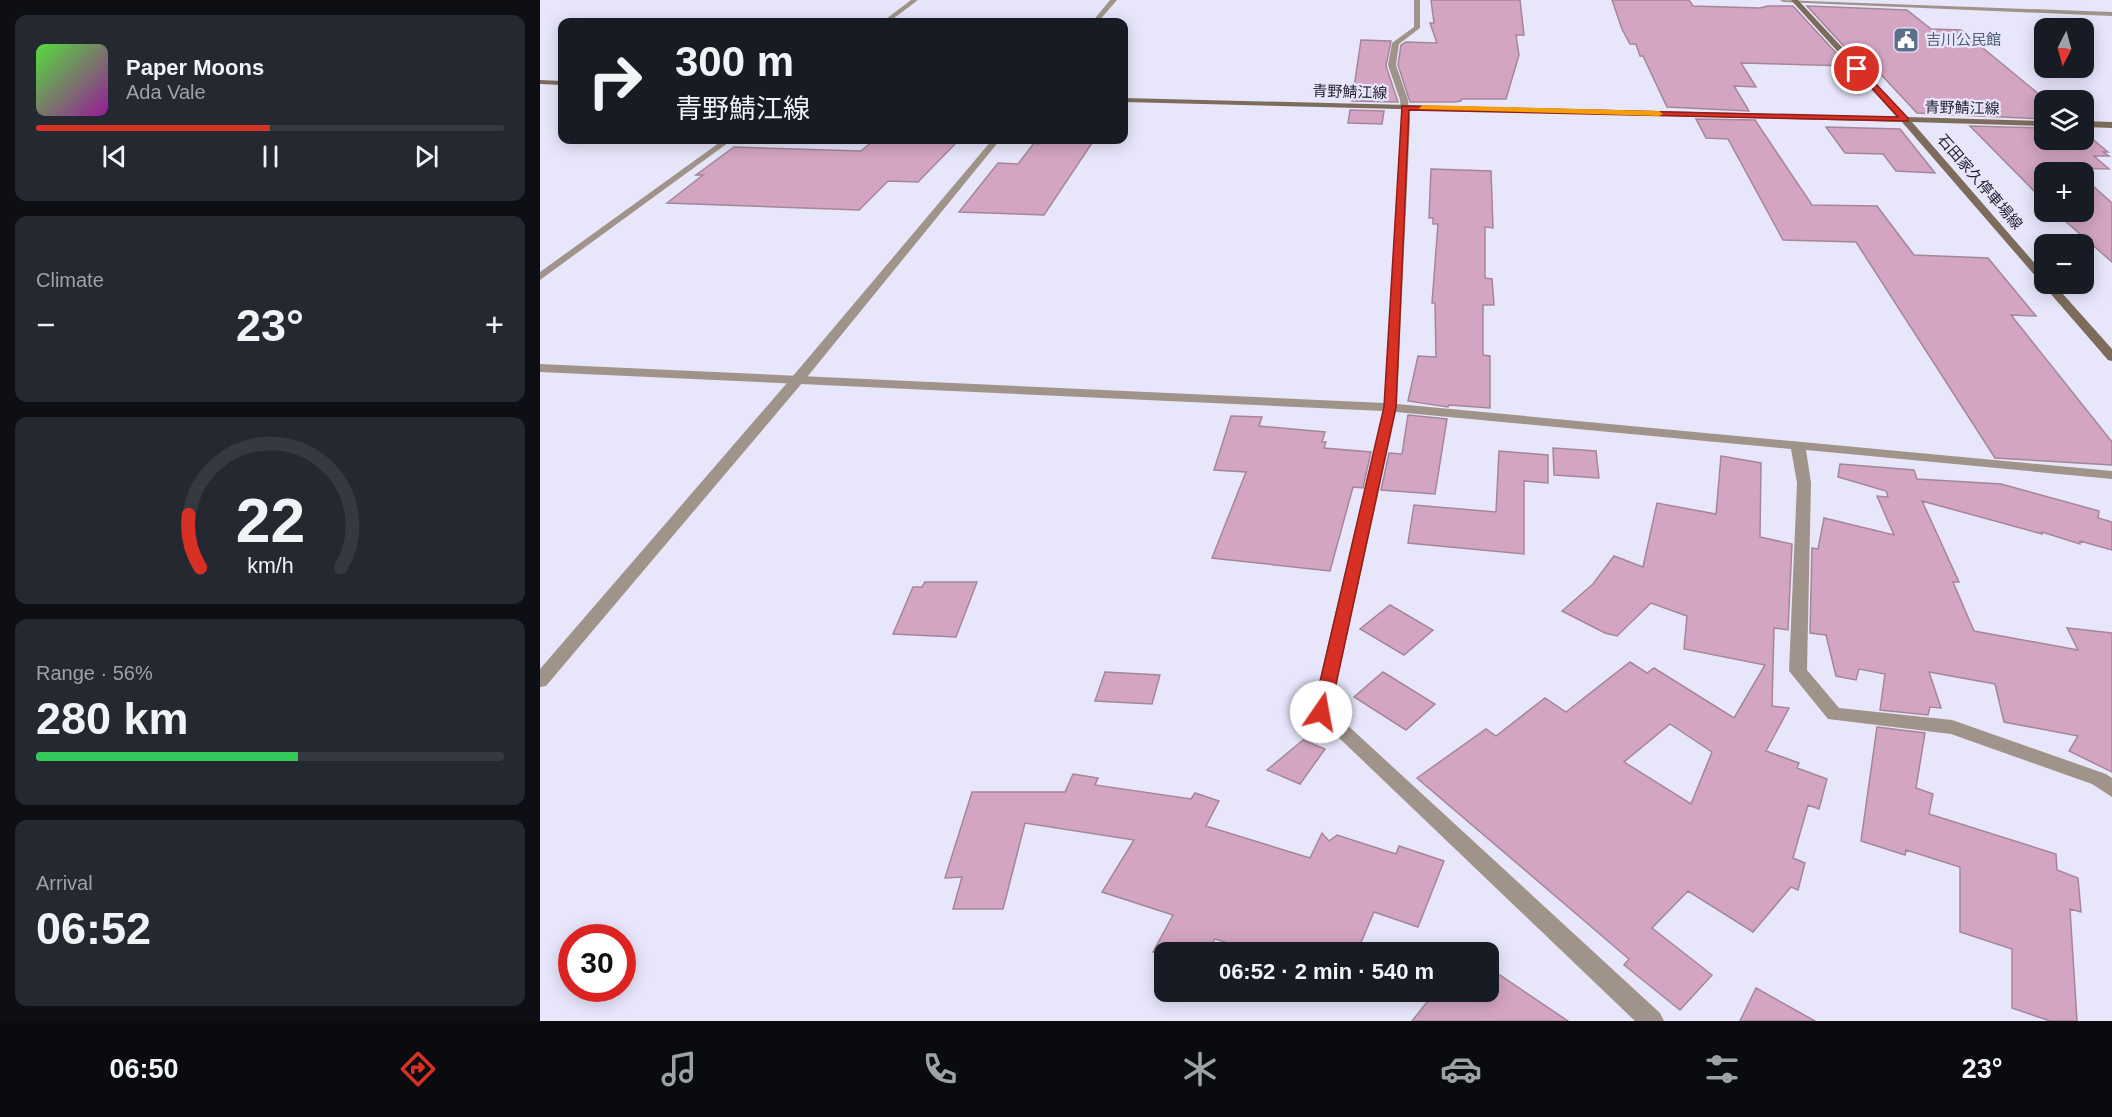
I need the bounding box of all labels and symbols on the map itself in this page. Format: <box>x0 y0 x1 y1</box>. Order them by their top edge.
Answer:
north arrow <box>2034 18 2094 78</box>
public building icon: 吉川公民館 <box>1891 25 1921 55</box>
place label: 吉川公民館 <box>1926 31 2001 48</box>
pin <box>1831 43 1882 94</box>
street label: 青野鯖江線 <box>1312 82 1388 101</box>
street label: 青野鯖江線 <box>1924 98 2000 117</box>
street label: 石田家久停車場線 <box>1935 131 2026 233</box>
position arrow <box>1289 680 1353 744</box>
speed limit sign: 30 <box>558 924 636 1002</box>

